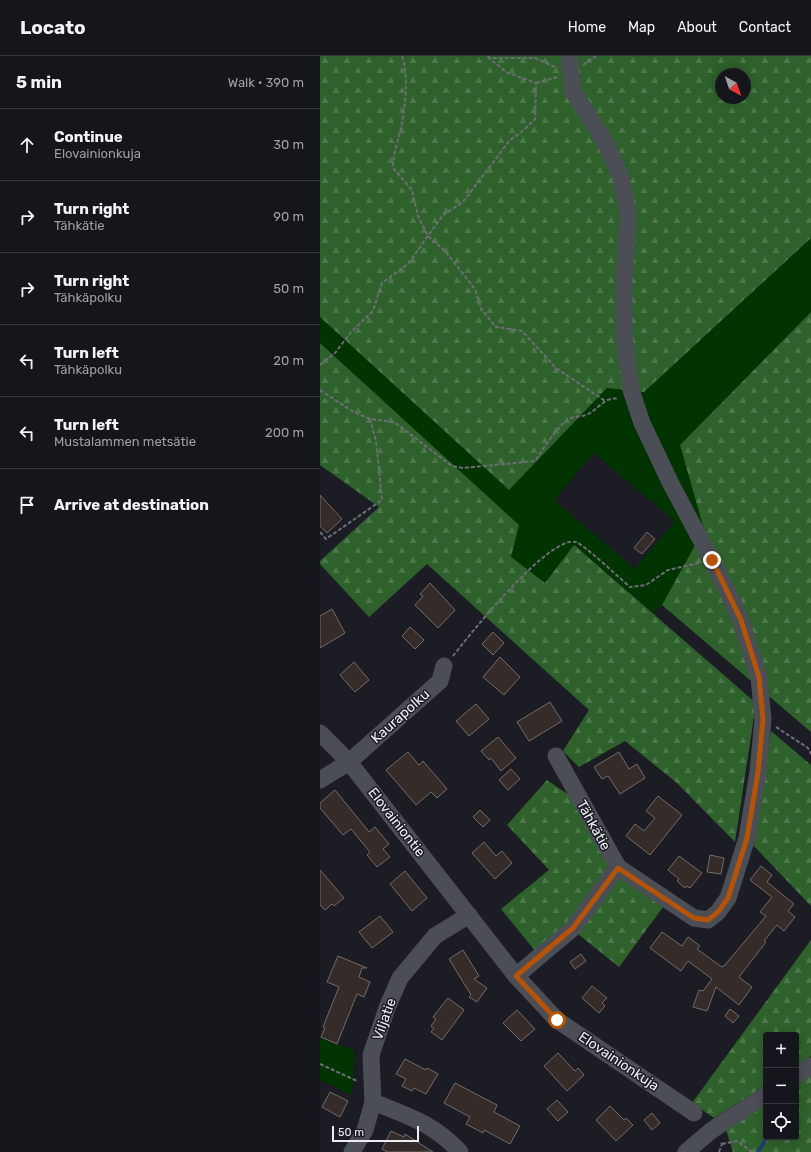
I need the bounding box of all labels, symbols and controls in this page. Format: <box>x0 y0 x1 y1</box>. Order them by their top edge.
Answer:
text: Locato <box>20 16 86 39</box>
text: Home <box>568 19 606 36</box>
text: Map <box>628 19 655 36</box>
text: About <box>677 19 717 36</box>
text: Contact <box>739 19 791 36</box>
north arrow <box>715 68 751 104</box>
text: 5 min <box>16 72 62 92</box>
text: Walk · 390 m <box>228 75 304 90</box>
text: Continue <box>54 128 123 146</box>
icon: ahead <box>16 134 38 156</box>
text: 30 m <box>273 137 304 152</box>
text: Elovainionkuja <box>54 146 141 161</box>
text: Turn right <box>54 200 129 218</box>
icon: right <box>16 206 38 228</box>
text: 90 m <box>273 209 304 224</box>
text: Tähkätie <box>54 218 105 233</box>
text: Turn right <box>54 272 129 290</box>
icon: right <box>16 278 38 300</box>
text: 50 m <box>273 281 304 296</box>
text: Tähkäpolku <box>54 290 122 305</box>
text: Turn left <box>54 344 119 362</box>
icon: left <box>16 350 38 372</box>
text: 20 m <box>273 353 304 368</box>
text: Tähkäpolku <box>54 362 122 377</box>
text: Turn left <box>54 416 119 434</box>
icon: left <box>16 422 38 444</box>
text: 200 m <box>265 425 304 440</box>
text: Mustalammen metsätie <box>54 434 196 449</box>
icon: arrive <box>16 494 38 516</box>
text: Arrive at destination <box>54 496 209 514</box>
route end <box>703 551 721 569</box>
street label: Kaurapolku <box>368 686 433 747</box>
street label: Elovainiontie <box>364 784 429 860</box>
street label: Tähkätie <box>573 797 614 853</box>
street label: Viljatie <box>369 996 400 1043</box>
route start <box>548 1011 566 1029</box>
street label: Elovainionkuja <box>575 1028 662 1095</box>
map controls <box>763 1032 799 1140</box>
button: + <box>763 1032 799 1068</box>
button: − <box>763 1068 799 1104</box>
button: locate <box>763 1104 799 1140</box>
scale bar <box>332 1124 419 1143</box>
text: 50 m <box>338 1126 364 1139</box>

